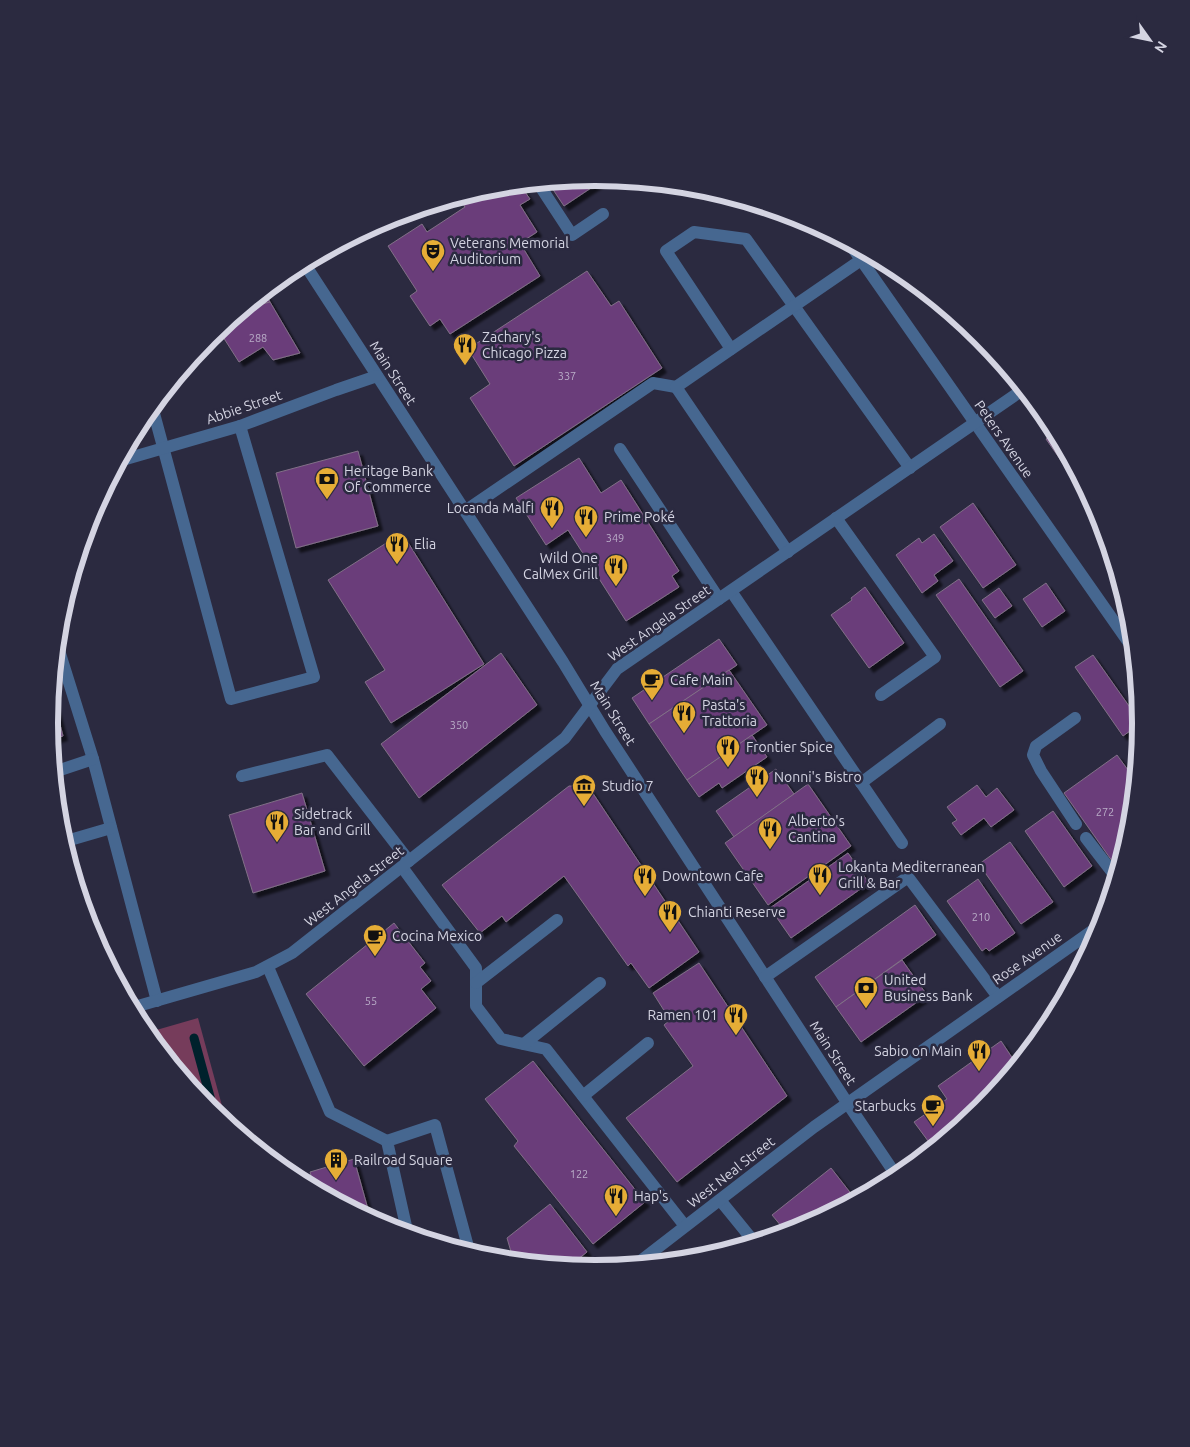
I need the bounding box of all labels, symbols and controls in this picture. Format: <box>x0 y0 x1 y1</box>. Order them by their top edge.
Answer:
north arrow <box>1125 15 1175 65</box>
text: N <box>1151 38 1170 56</box>
place label: Veterans Memorial Auditorium <box>450 235 569 267</box>
theatre icon: Veterans Memorial Auditorium <box>420 238 446 272</box>
place label: Zachary's Chicago Pizza <box>482 329 567 361</box>
house number: 288 <box>249 332 267 344</box>
restaurant icon: Zachary's Chicago Pizza <box>452 332 478 366</box>
street label: Main Street <box>366 338 420 408</box>
house number: 337 <box>558 370 576 382</box>
street label: Abbie Street <box>204 386 284 427</box>
street label: Peters Avenue <box>971 397 1037 481</box>
place label: Heritage Bank Of Commerce <box>344 463 433 495</box>
bank icon: Heritage Bank Of Commerce <box>314 466 340 500</box>
restaurant icon: Locanda Malfi <box>539 495 565 529</box>
place label: Locanda Malfi <box>447 500 534 516</box>
restaurant icon: Prime Poké <box>573 504 599 538</box>
place label: Prime Poké <box>604 509 675 525</box>
restaurant icon: Elia <box>384 531 410 565</box>
house number: 349 <box>606 532 624 544</box>
place label: Elia <box>414 536 436 552</box>
place label: Wild One CalMex Grill <box>523 550 598 582</box>
restaurant icon: Wild One CalMex Grill <box>603 553 629 587</box>
street label: West Angela Street <box>605 581 714 664</box>
cafe icon: Cafe Main <box>639 667 665 701</box>
place label: Cafe Main <box>670 672 733 688</box>
street label: Main Street <box>587 678 639 749</box>
place label: Pasta's Trattoria <box>702 697 757 729</box>
restaurant icon: Pasta's Trattoria <box>671 700 697 734</box>
house number: 350 <box>450 719 468 731</box>
restaurant icon: Frontier Spice <box>715 734 741 768</box>
place label: Frontier Spice <box>746 739 833 755</box>
restaurant icon: Nonni's Bistro <box>744 764 770 798</box>
place label: Nonni's Bistro <box>774 769 862 785</box>
museum icon: Studio 7 <box>571 773 597 807</box>
place label: Studio 7 <box>602 778 654 794</box>
place label: Sidetrack Bar and Grill <box>294 806 371 838</box>
house number: 272 <box>1096 806 1114 818</box>
restaurant icon: Sidetrack Bar and Grill <box>264 809 290 843</box>
place label: Alberto's Cantina <box>788 813 845 845</box>
restaurant icon: Alberto's Cantina <box>757 816 783 850</box>
street label: West Angela Street <box>301 842 407 930</box>
place label: Lokanta Mediterranean Grill & Bar <box>838 859 985 891</box>
restaurant icon: Lokanta Mediterranean Grill & Bar <box>807 862 833 896</box>
restaurant icon: Downtown Cafe <box>632 863 658 897</box>
place label: Downtown Cafe <box>662 868 763 884</box>
restaurant icon: Chianti Reserve <box>657 899 683 933</box>
place label: Chianti Reserve <box>688 904 786 920</box>
house number: 210 <box>972 911 990 923</box>
cafe icon: Cocina Mexico <box>362 923 388 957</box>
place label: Cocina Mexico <box>392 928 482 944</box>
street label: Rose Avenue <box>989 928 1065 988</box>
place label: United Business Bank <box>884 972 973 1004</box>
bank icon: United Business Bank <box>853 975 879 1009</box>
house number: 55 <box>365 995 377 1007</box>
restaurant icon: Ramen 101 <box>723 1002 749 1036</box>
place label: Ramen 101 <box>647 1007 718 1023</box>
street label: Main Street <box>806 1018 860 1088</box>
restaurant icon: Sabio on Main <box>966 1038 992 1072</box>
place label: Sabio on Main <box>874 1043 962 1059</box>
cafe icon: Starbucks <box>920 1093 946 1127</box>
place label: Starbucks <box>855 1098 916 1114</box>
street label: West Neal Street <box>684 1133 778 1211</box>
building icon: Railroad Square <box>323 1147 349 1181</box>
place label: Railroad Square <box>354 1152 453 1168</box>
house number: 122 <box>570 1168 588 1180</box>
restaurant icon: Hap's <box>603 1183 629 1217</box>
place label: Hap's <box>634 1188 668 1204</box>

